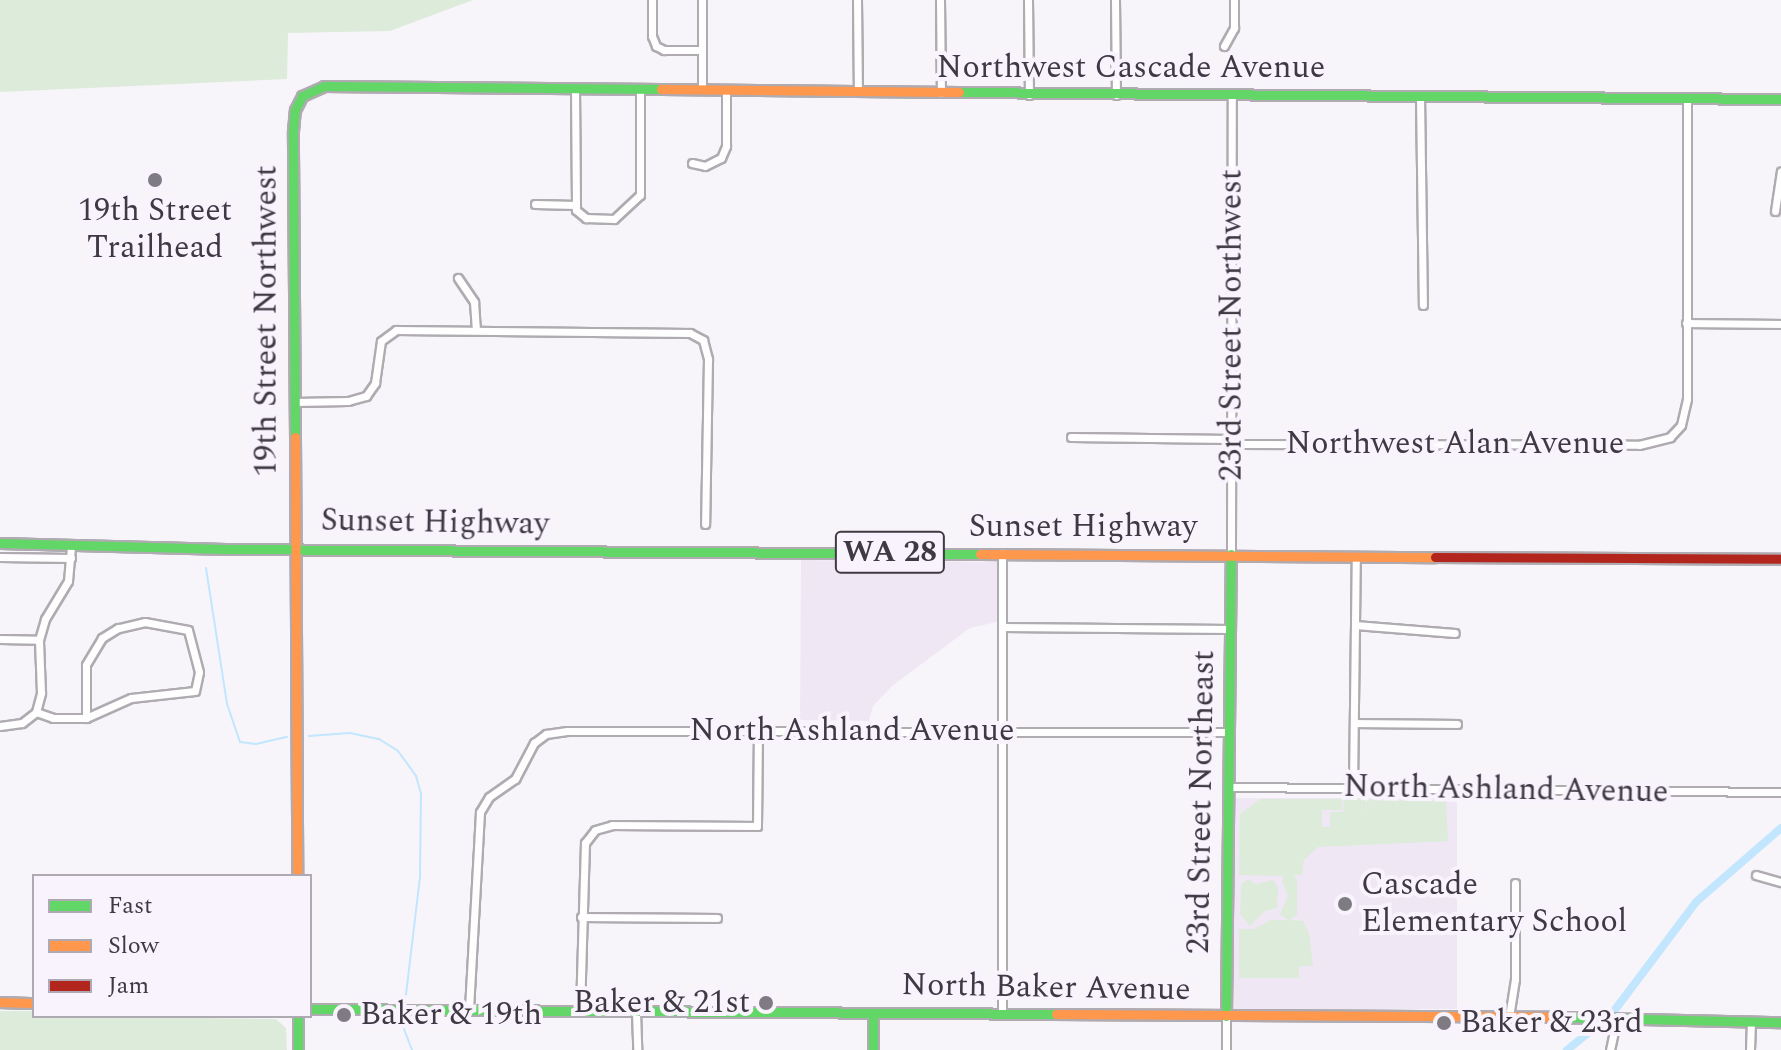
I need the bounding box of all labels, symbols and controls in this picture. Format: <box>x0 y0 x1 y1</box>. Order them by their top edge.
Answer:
street label: Northwest Cascade Avenue <box>937 49 1325 87</box>
street label: 19th Street Northwest <box>248 165 286 477</box>
street label: 23rd Street Northwest <box>1213 169 1251 481</box>
marker: 19th Street Trailhead <box>146 171 164 189</box>
place label: 19th Street Trailhead <box>78 193 232 268</box>
street label: Northwest Alan Avenue <box>1286 425 1624 463</box>
street label: Sunset Highway <box>320 502 550 544</box>
street label: Sunset Highway <box>969 508 1197 546</box>
road number: WA 28 <box>834 526 946 578</box>
street label: 23rd Street Northeast <box>1180 650 1224 954</box>
street label: North Ashland Avenue <box>690 712 1014 750</box>
street label: North Ashland Avenue <box>1343 768 1669 812</box>
place label: Cascade Elementary School <box>1361 867 1627 942</box>
legend <box>32 874 312 1018</box>
text: Fast <box>108 888 153 924</box>
marker: Cascade Elementary School <box>1336 895 1354 913</box>
text: Slow <box>108 928 159 964</box>
street label: North Baker Avenue <box>901 966 1191 1010</box>
text: Jam <box>108 968 149 1004</box>
place label: Baker & 21st <box>573 984 750 1022</box>
marker: Baker & 21st <box>757 994 775 1012</box>
place label: Baker & 19th <box>360 996 542 1034</box>
place label: Baker & 23rd <box>1460 1004 1643 1042</box>
marker: Baker & 19th <box>335 1006 353 1024</box>
marker: Baker & 23rd <box>1435 1014 1453 1032</box>

